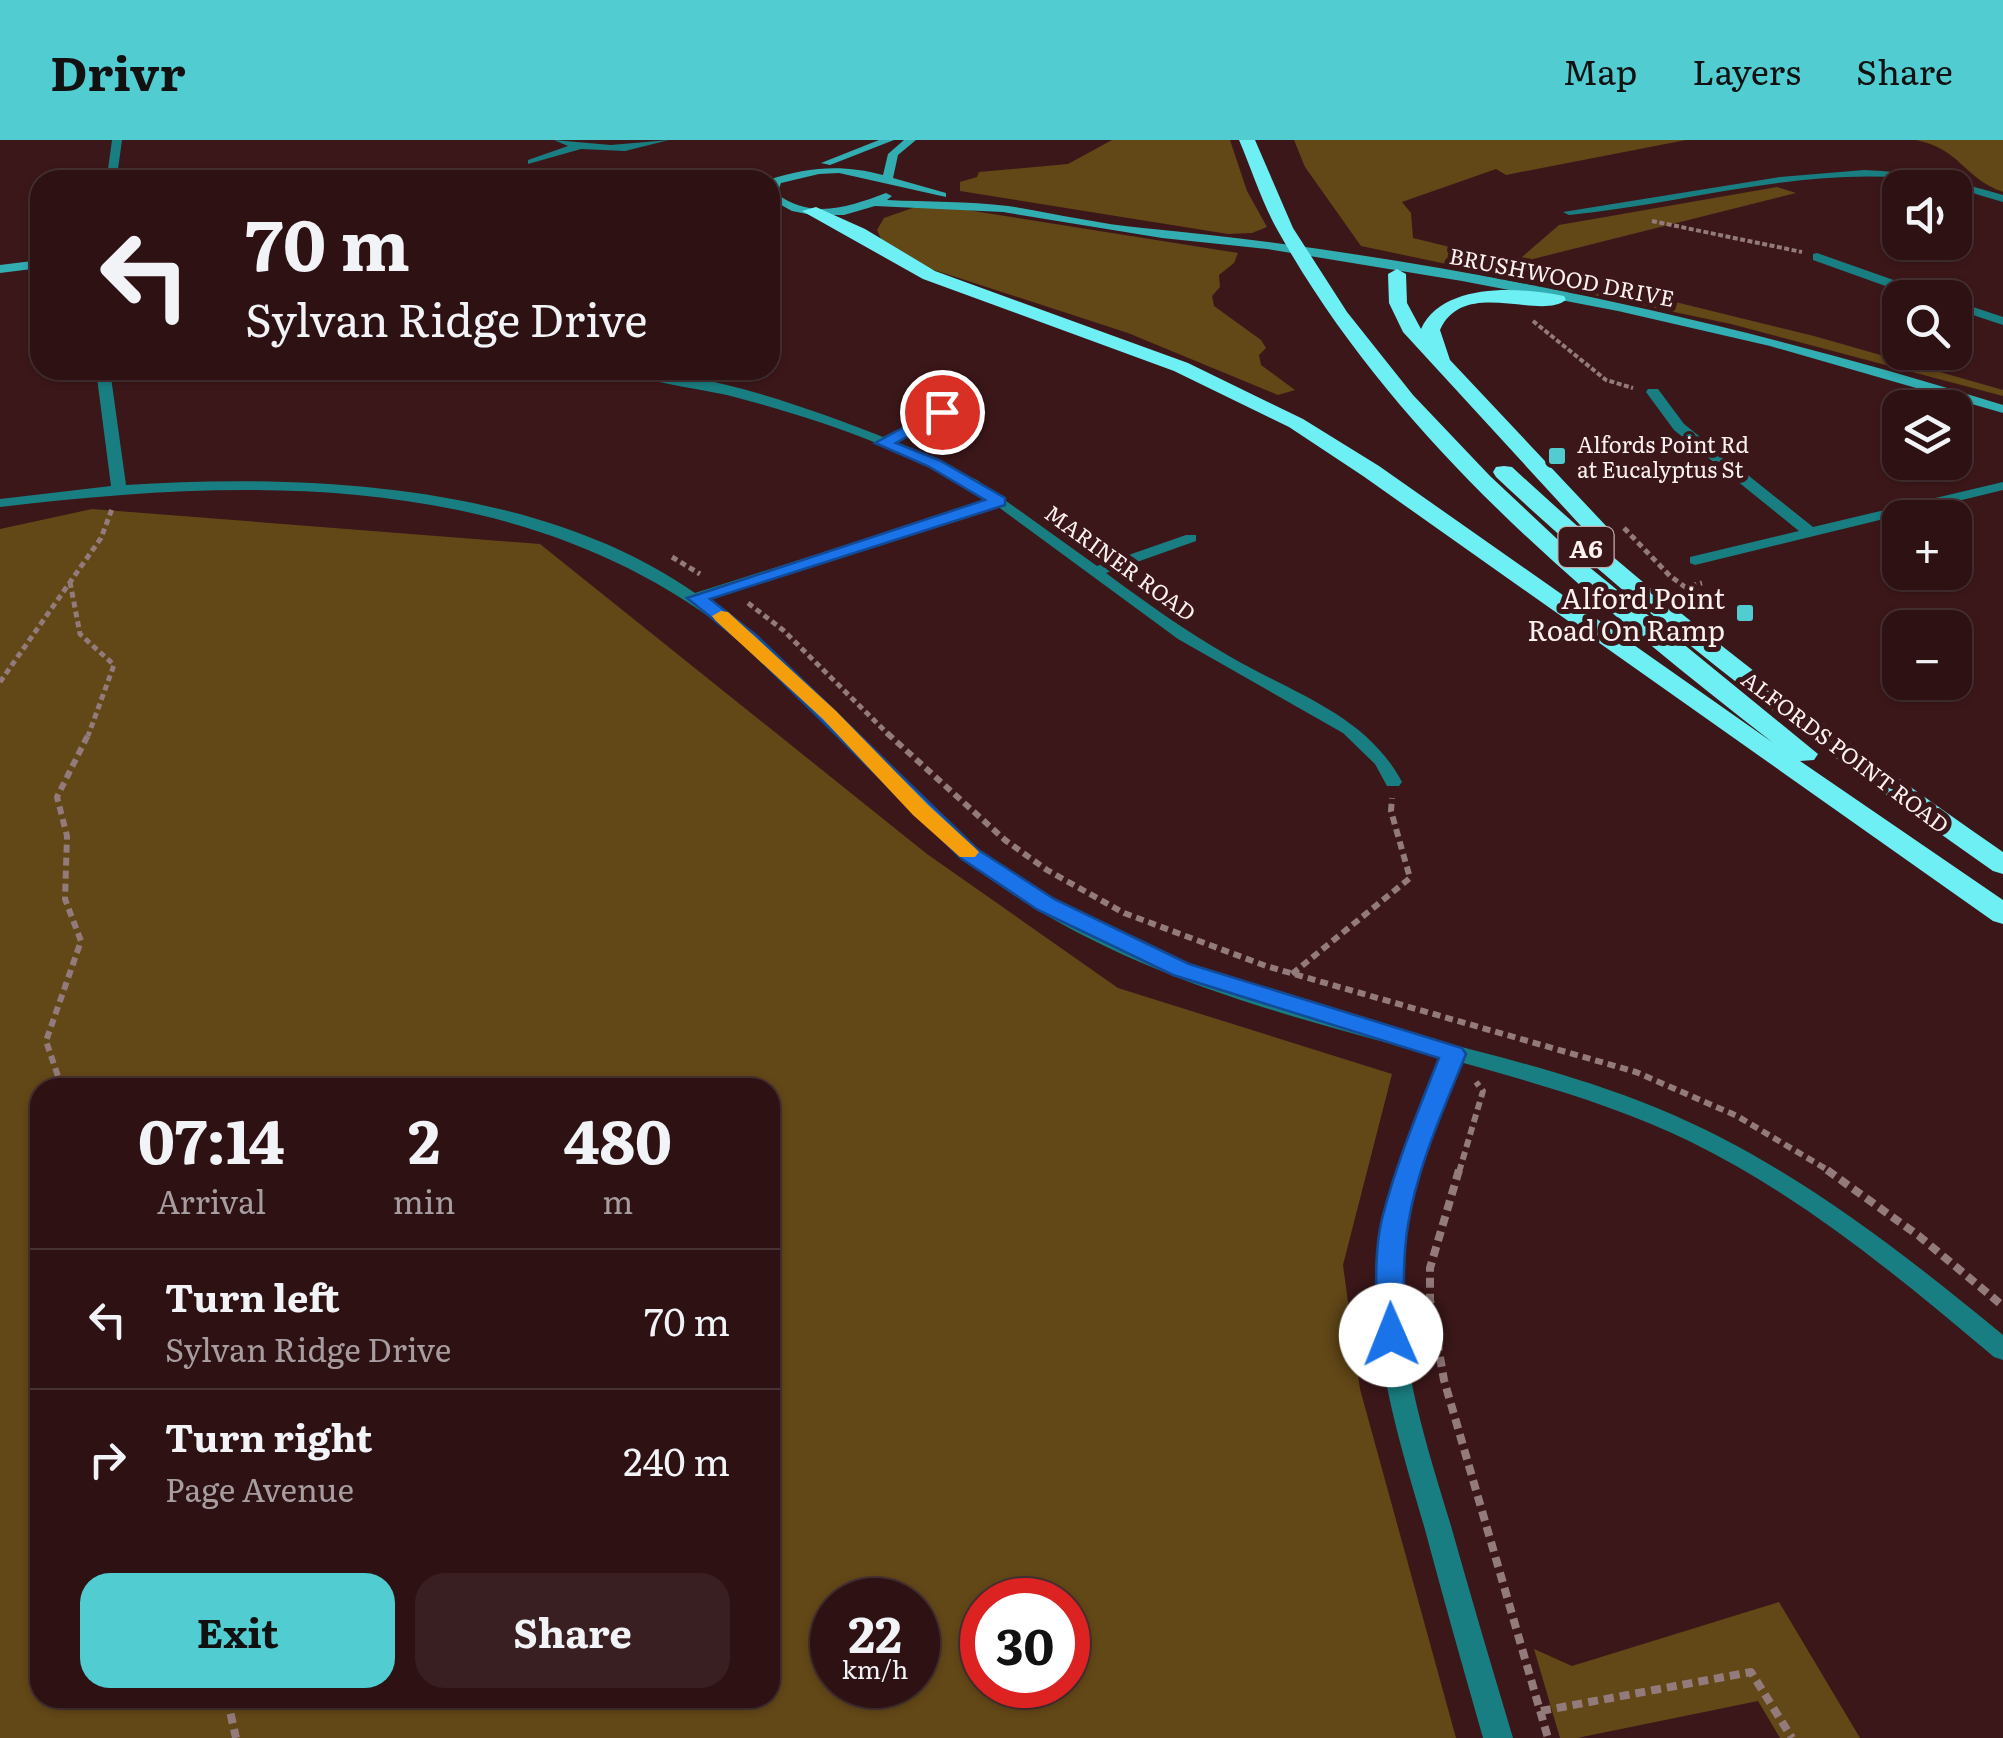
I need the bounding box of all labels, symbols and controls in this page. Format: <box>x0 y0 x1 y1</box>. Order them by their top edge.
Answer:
text: Drivr <box>50 35 185 106</box>
text: Map <box>1563 44 1637 96</box>
text: Layers <box>1692 44 1801 96</box>
text: Share <box>1856 44 1953 96</box>
map controls <box>1882 170 1972 700</box>
button: sound <box>1882 170 1972 260</box>
text: 70 m <box>245 189 410 293</box>
icon: left <box>80 210 210 340</box>
street label: BRUSHWOOD DRIVE <box>1447 238 1677 314</box>
button: search <box>1882 280 1972 370</box>
text: Sylvan Ridge Drive <box>245 284 648 351</box>
pin <box>900 370 985 455</box>
icon: arrive <box>915 385 970 440</box>
button: layers <box>1882 390 1972 480</box>
place label: Alfords Point Rd at Eucalyptus St <box>1577 427 1749 485</box>
marker: Alfords Point Rd at Eucalyptus St <box>1546 445 1568 467</box>
street label: MARINER ROAD <box>1039 496 1203 628</box>
button: + <box>1882 500 1972 590</box>
road number: A6 <box>1558 527 1614 567</box>
place label: Alford Point Road On Ramp <box>1527 576 1726 650</box>
marker: Alford Point Road On Ramp <box>1734 602 1756 624</box>
button: − <box>1882 610 1972 700</box>
street label: ALFORDS POINT ROAD <box>1735 662 1957 840</box>
text: 07:14 <box>138 1093 285 1182</box>
text: 2 <box>408 1093 440 1182</box>
text: 480 <box>564 1093 672 1182</box>
text: Arrival <box>157 1176 266 1224</box>
text: min <box>393 1176 456 1224</box>
text: m <box>602 1176 633 1224</box>
text: Turn left <box>165 1267 340 1324</box>
position arrow <box>1339 1283 1443 1387</box>
text: 70 m <box>644 1291 730 1348</box>
icon: left <box>80 1292 135 1347</box>
text: Sylvan Ridge Drive <box>165 1324 451 1372</box>
text: Turn right <box>165 1407 372 1464</box>
text: 240 m <box>623 1431 730 1488</box>
icon: right <box>80 1432 135 1487</box>
text: Page Avenue <box>165 1464 354 1512</box>
button: Exit <box>80 1573 395 1688</box>
button: Share <box>415 1573 730 1688</box>
speed limit sign: 30 <box>960 1578 1090 1708</box>
text: 22 <box>848 1594 902 1668</box>
text: km/h <box>842 1650 908 1687</box>

